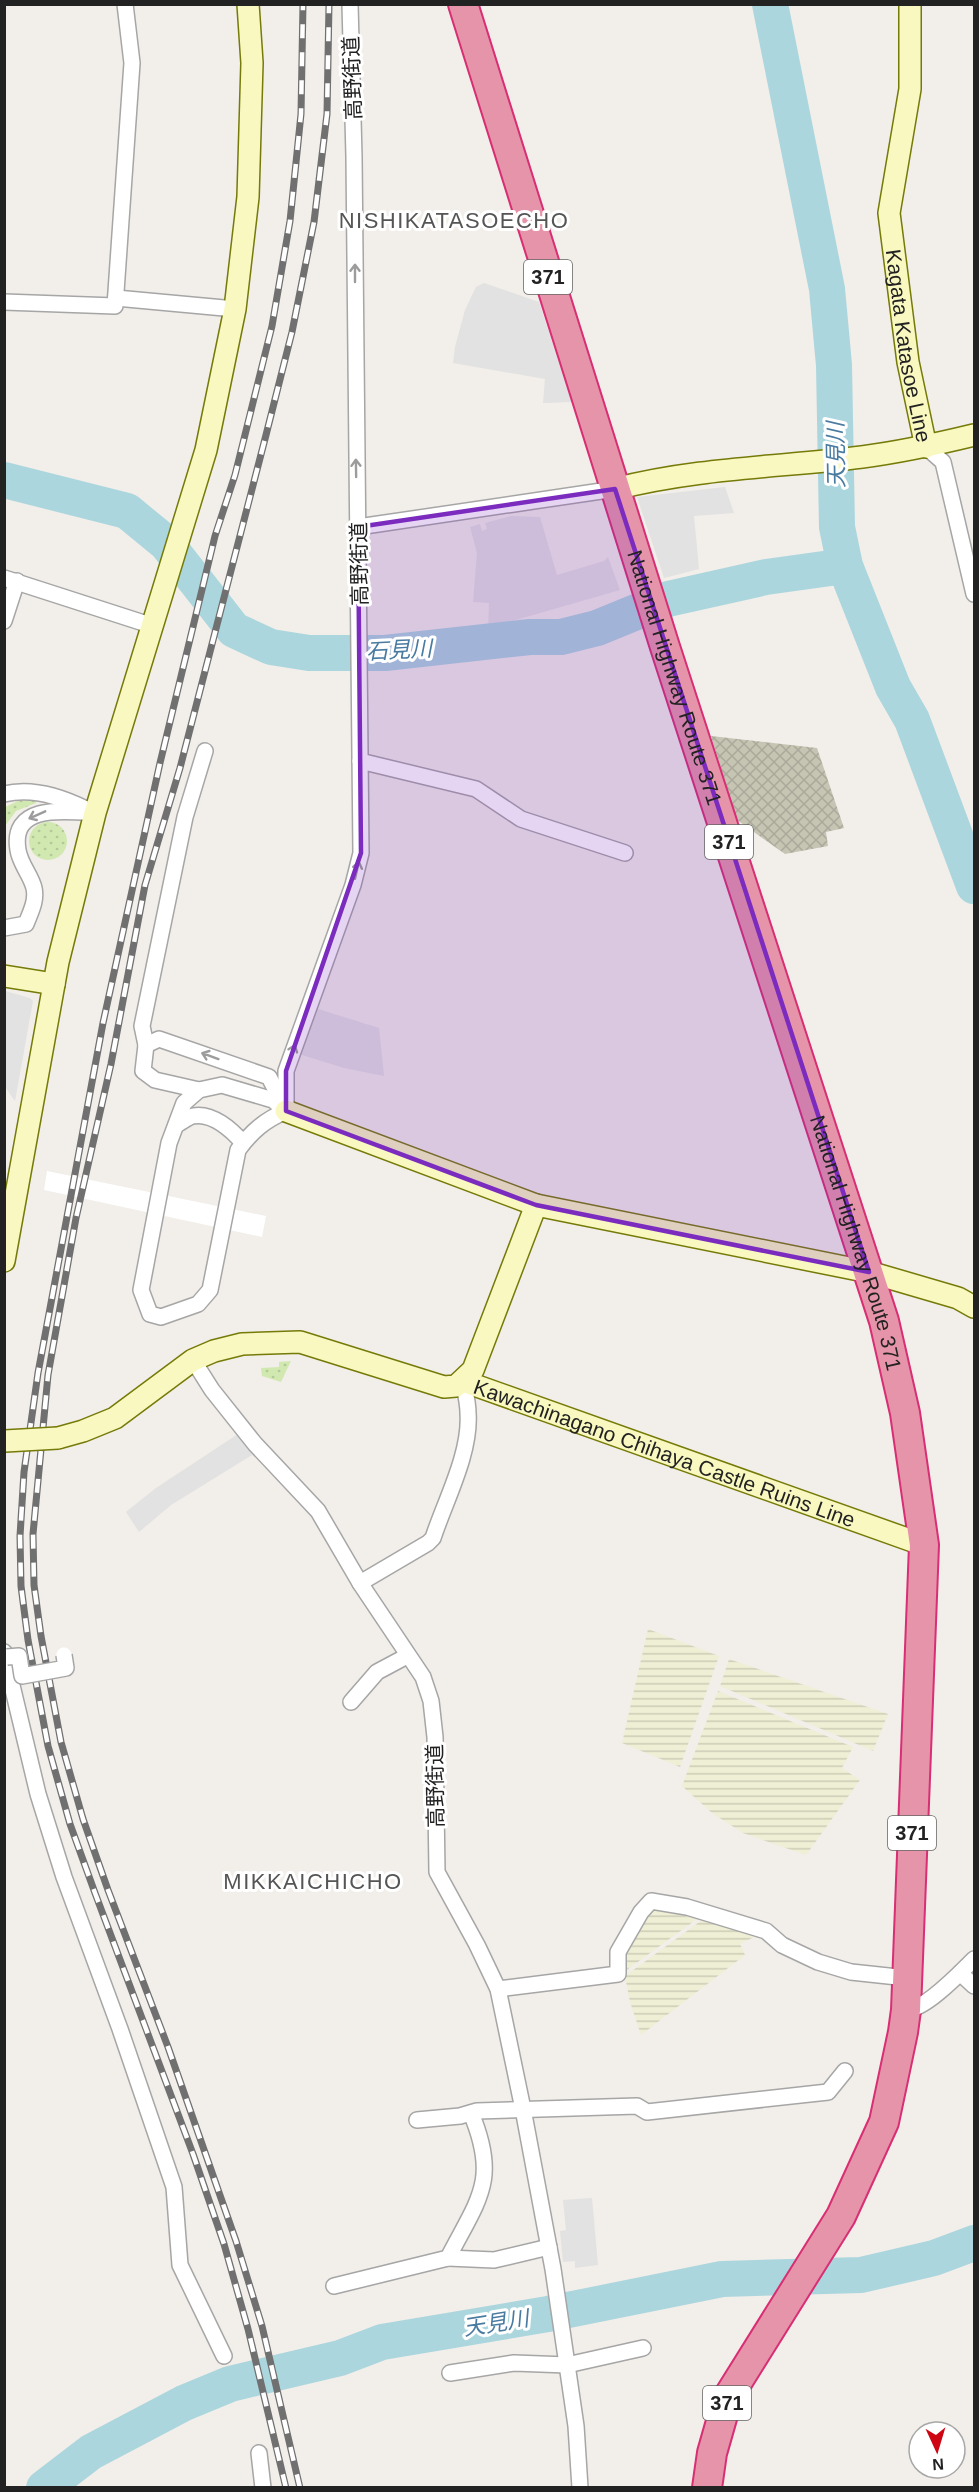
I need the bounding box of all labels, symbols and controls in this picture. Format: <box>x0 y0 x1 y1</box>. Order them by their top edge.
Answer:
street label: 高野街道 <box>339 36 365 120</box>
district label: NISHIKATASOECHO <box>339 208 569 233</box>
street label: Kagata Katasoe Line <box>882 248 936 444</box>
road number: 371 <box>524 260 572 294</box>
one-way arrow <box>349 264 361 284</box>
water label: 天見川 <box>823 420 849 488</box>
one-way arrow <box>351 459 362 479</box>
street label: 高野街道 <box>347 522 371 606</box>
street label: National Highway Route 371 <box>624 547 727 808</box>
water label: 石見川 <box>365 636 435 664</box>
one-way arrow <box>29 809 47 821</box>
road number: 371 <box>705 825 753 859</box>
one-way arrow <box>351 860 363 879</box>
one-way arrow <box>287 1045 298 1063</box>
one-way arrow <box>201 1049 220 1060</box>
street label: National Highway Route 371 <box>806 1112 906 1373</box>
street label: Kawachinagano Chihaya Castle Ruins Line <box>471 1374 858 1531</box>
street label: 高野街道 <box>423 1744 447 1828</box>
road number: 371 <box>888 1816 936 1850</box>
district label: MIKKAICHICHO <box>223 1869 403 1894</box>
water label: 天見川 <box>461 2305 533 2341</box>
road number: 371 <box>703 2386 751 2420</box>
north arrow <box>907 2420 967 2480</box>
text: N <box>932 2456 944 2473</box>

